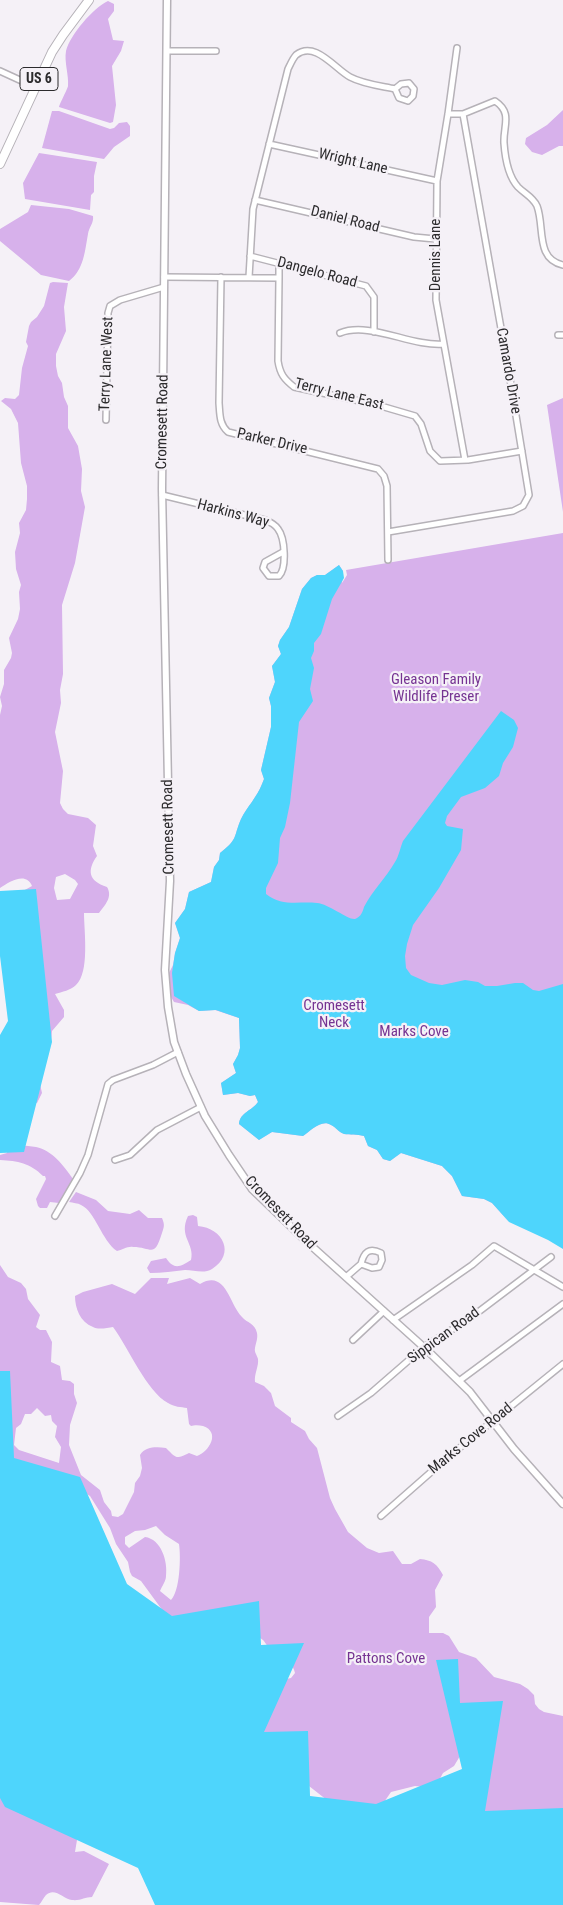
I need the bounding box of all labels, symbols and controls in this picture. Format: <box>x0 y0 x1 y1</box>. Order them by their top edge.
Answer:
road number: US 6 <box>20 68 58 90</box>
street label: Wright Lane <box>317 145 389 179</box>
street label: Daniel Road <box>309 203 381 237</box>
street label: Dennis Lane <box>427 219 445 291</box>
street label: Dangelo Road <box>275 254 359 292</box>
street label: Terry Lane West <box>96 316 118 412</box>
street label: Camardo Drive <box>492 327 524 415</box>
street label: Cromesett Road <box>153 374 173 470</box>
street label: Terry Lane East <box>293 375 385 415</box>
street label: Parker Drive <box>235 425 309 459</box>
street label: Harkins Way <box>195 496 271 532</box>
park label: Gleason Family Wildlife Preser <box>391 671 481 706</box>
street label: Cromesett Road <box>159 779 179 875</box>
park label: Cromesett Neck <box>303 997 365 1032</box>
park label: Marks Cove <box>379 1023 449 1041</box>
street label: Cromesett Road <box>240 1173 320 1253</box>
street label: Sippican Road <box>405 1304 483 1368</box>
street label: Marks Cove Road <box>425 1400 517 1478</box>
park label: Pattons Cove <box>347 1650 425 1668</box>

